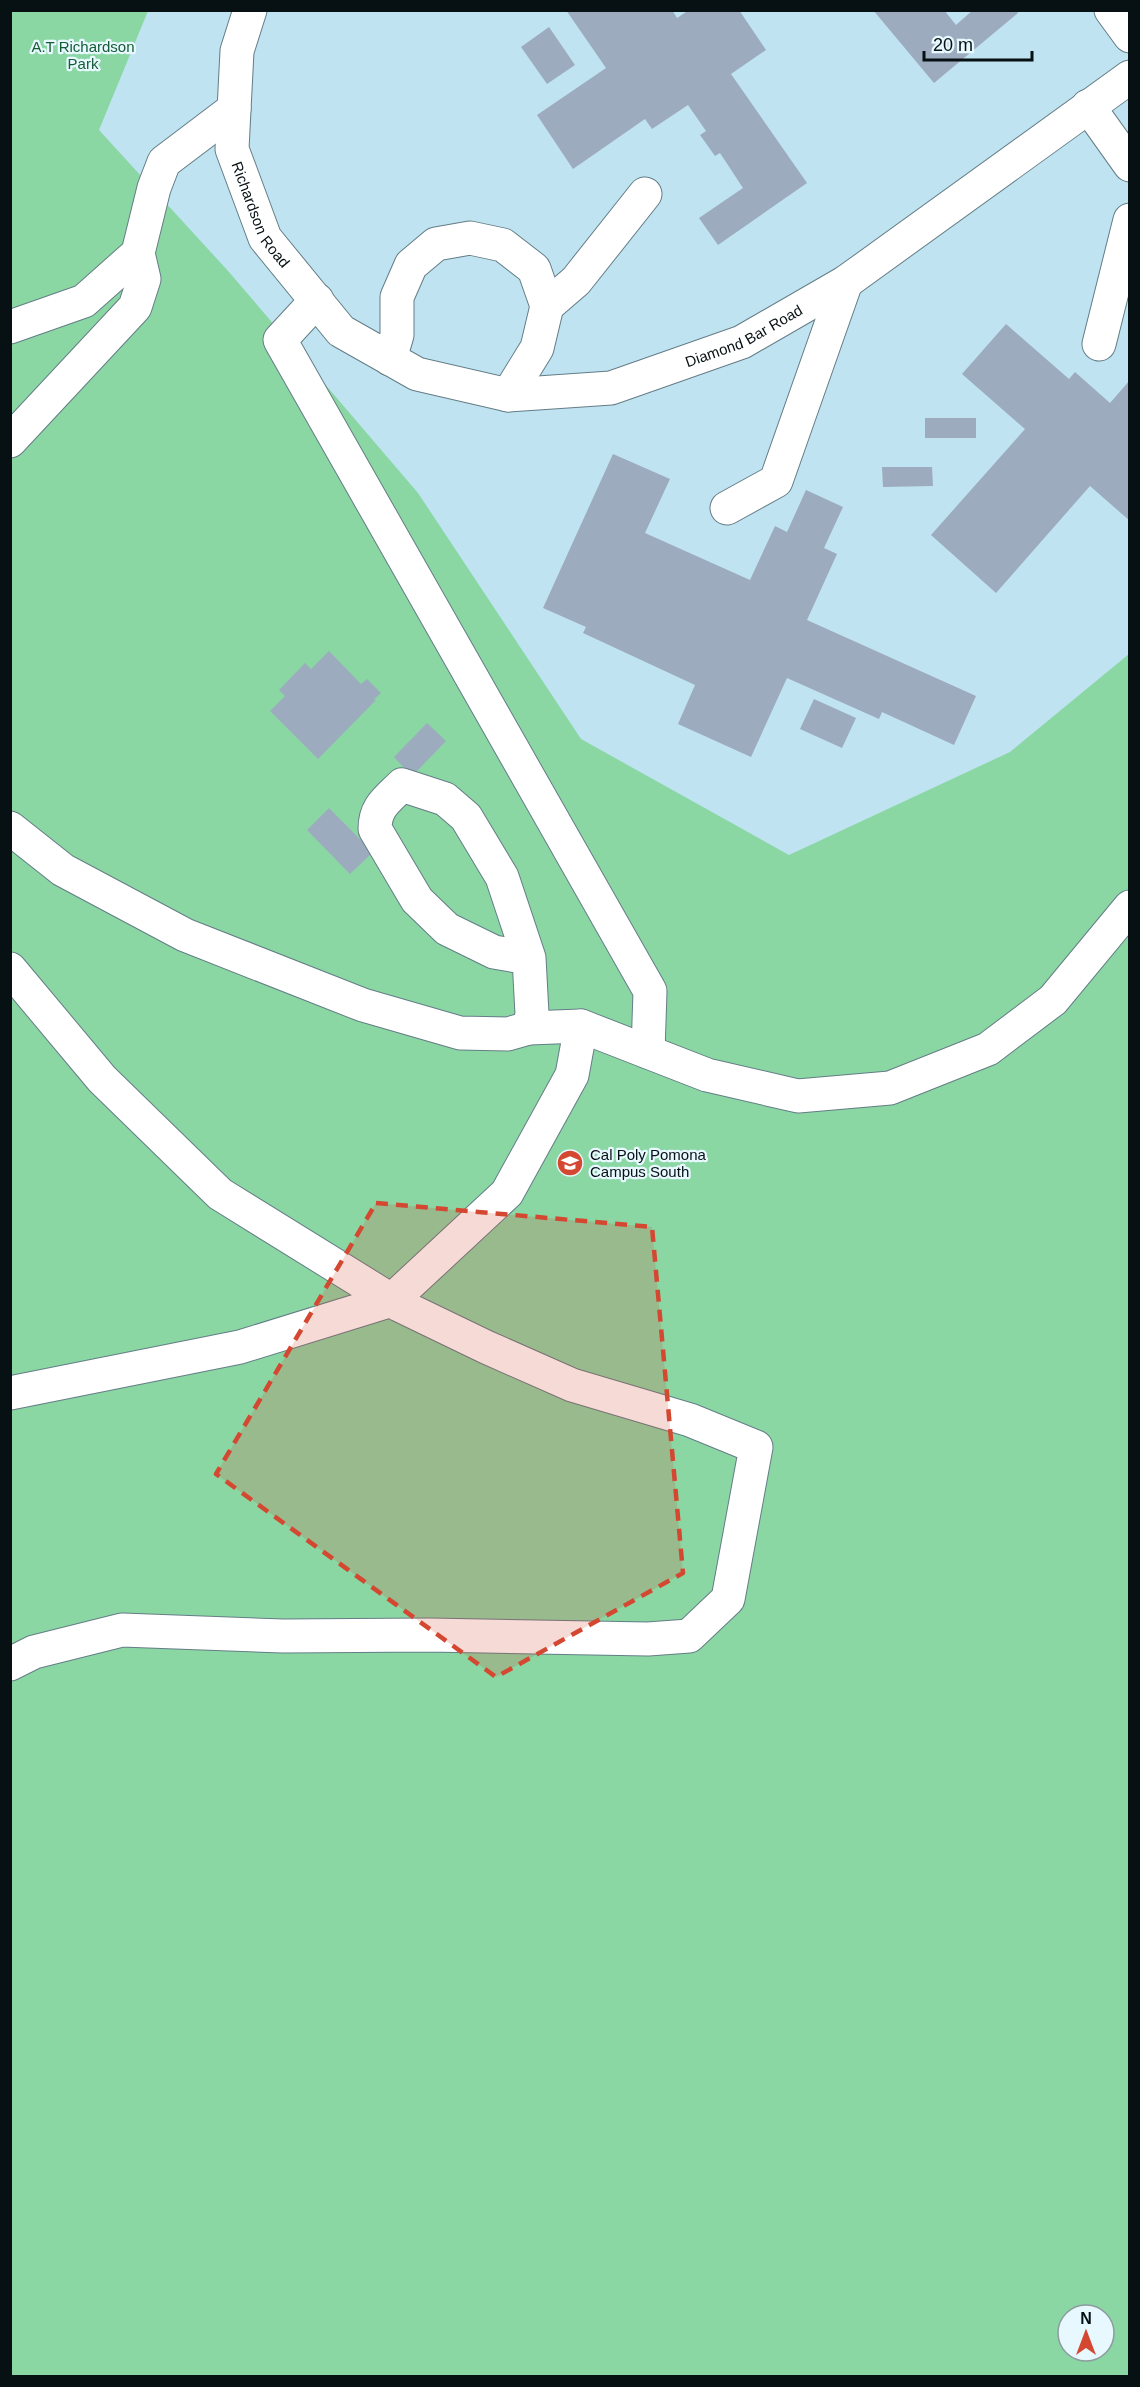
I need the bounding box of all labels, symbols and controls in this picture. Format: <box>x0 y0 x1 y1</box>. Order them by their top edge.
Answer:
scale bar <box>924 24 1032 62</box>
text: 20 m <box>933 35 973 55</box>
park label: A.T Richardson Park <box>31 38 135 72</box>
street label: Richardson Road <box>229 159 294 270</box>
street label: Diamond Bar Road <box>683 301 805 370</box>
place label: Cal Poly Pomona Campus South <box>590 1146 707 1180</box>
school or university icon: Cal Poly Pomona Campus South <box>555 1148 585 1178</box>
north arrow <box>1056 2303 1116 2363</box>
text: N <box>1080 2310 1092 2327</box>

